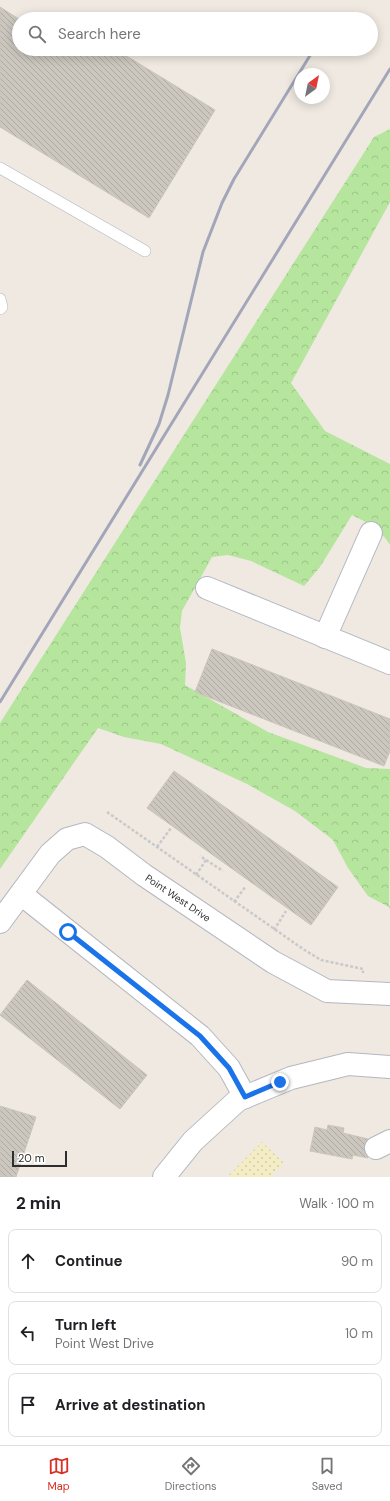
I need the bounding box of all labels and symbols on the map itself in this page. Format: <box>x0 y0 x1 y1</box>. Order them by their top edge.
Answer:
north arrow <box>294 68 330 104</box>
street label: Point West Drive <box>143 871 213 925</box>
route start <box>59 923 77 941</box>
route end <box>271 1073 289 1091</box>
scale bar <box>12 1149 67 1168</box>

